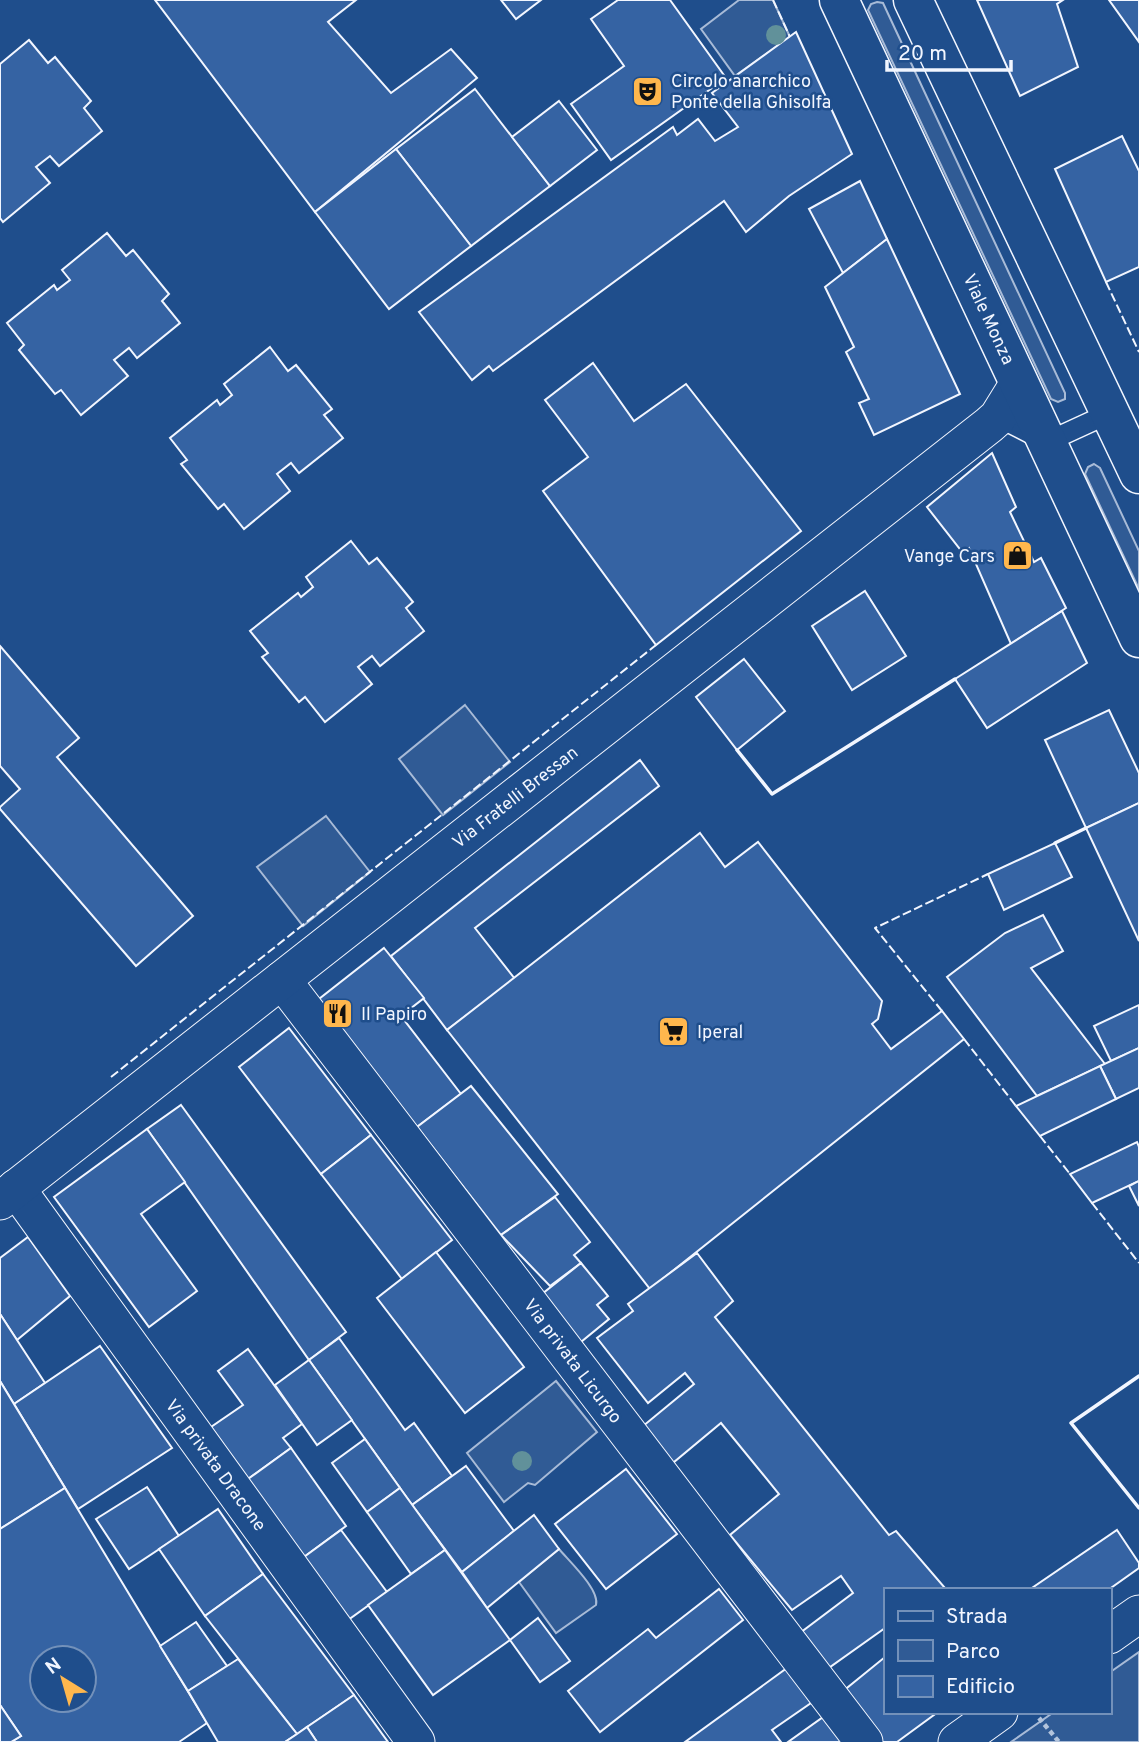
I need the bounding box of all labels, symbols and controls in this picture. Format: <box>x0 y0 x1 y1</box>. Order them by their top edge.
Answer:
scale bar <box>887 28 1011 72</box>
text: 20 m <box>898 41 947 68</box>
place label: Circolo anarchico Ponte della Ghisolfa <box>671 71 831 115</box>
theatre icon: Circolo anarchico Ponte della Ghisolfa <box>631 74 665 108</box>
street label: Viale Monza <box>957 271 1019 369</box>
shop icon: Vange Cars <box>1001 539 1035 573</box>
place label: Vange Cars <box>904 546 995 569</box>
street label: Via Fratelli Bressan <box>448 742 584 855</box>
restaurant icon: Il Papiro <box>321 997 355 1031</box>
place label: Il Papiro <box>361 1004 427 1027</box>
supermarket icon: Iperal <box>657 1015 691 1049</box>
place label: Iperal <box>697 1022 743 1045</box>
street label: Via privata Licurgo <box>517 1295 626 1429</box>
street label: Via privata Dracone <box>159 1395 270 1537</box>
legend <box>884 1588 1111 1714</box>
text: Strada <box>946 1604 1007 1631</box>
text: Parco <box>946 1639 1000 1666</box>
north arrow <box>28 1644 98 1714</box>
text: N <box>41 1653 67 1681</box>
text: Edificio <box>946 1674 1015 1701</box>

